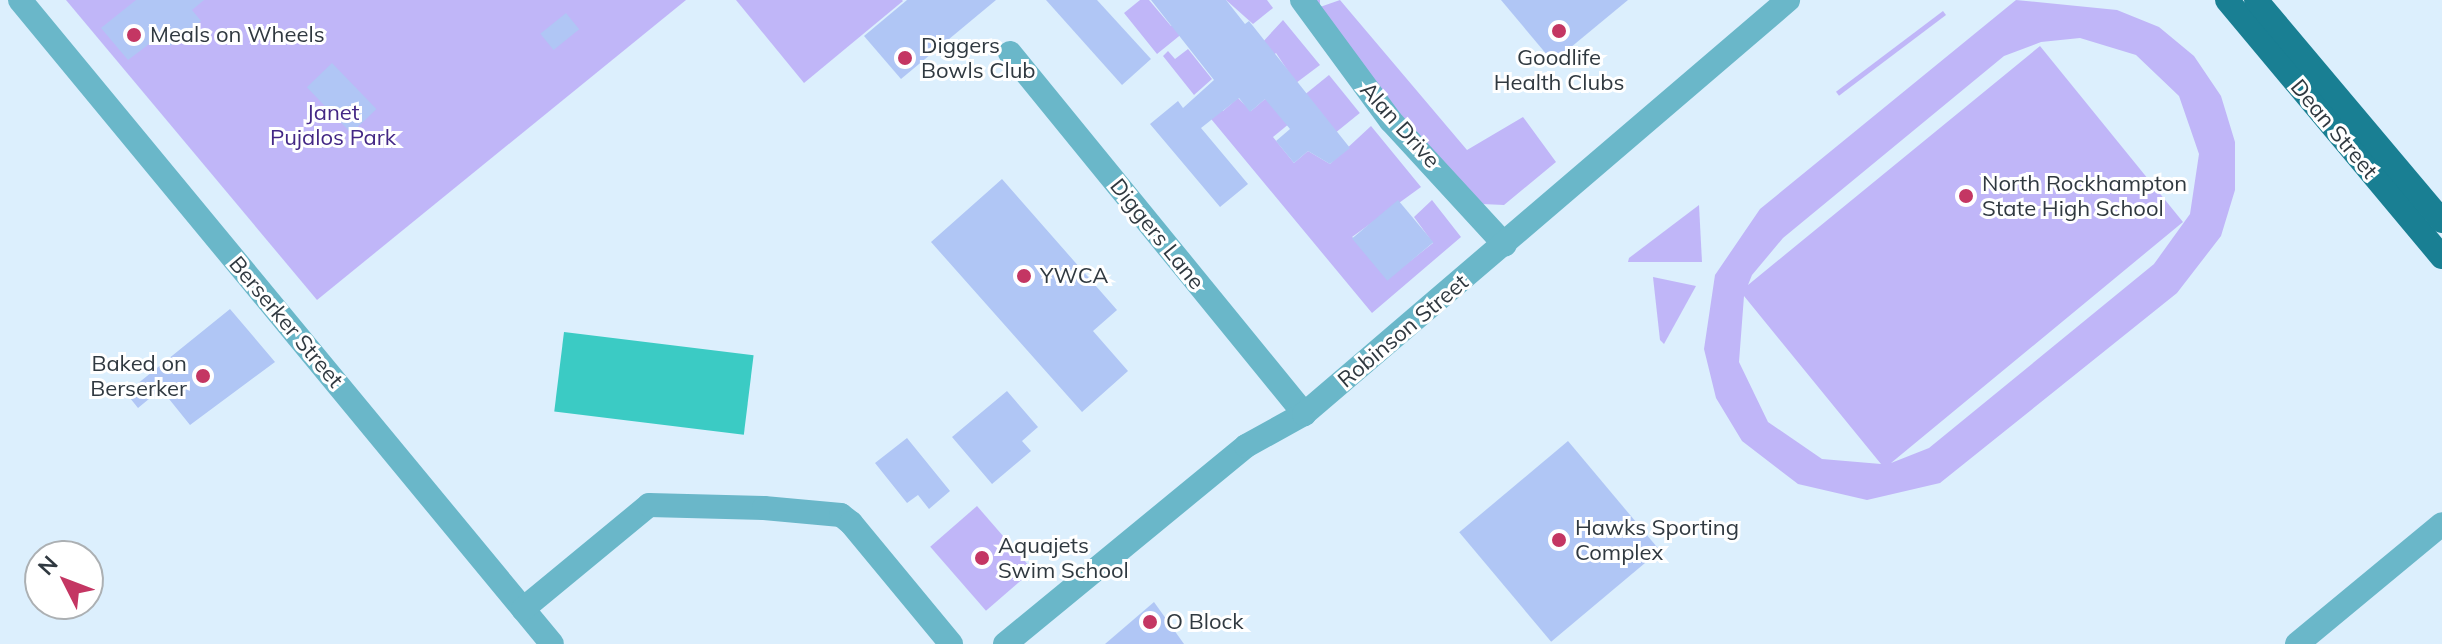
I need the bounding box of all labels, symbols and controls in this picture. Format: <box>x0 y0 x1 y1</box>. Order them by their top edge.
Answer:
place label: Meals on Wheels <box>150 22 325 48</box>
marker: Goodlife Health Clubs <box>1550 22 1568 40</box>
marker: Meals on Wheels <box>125 26 143 44</box>
place label: Diggers Bowls Club <box>921 32 1036 84</box>
place label: Goodlife Health Clubs <box>1494 44 1624 96</box>
marker: Diggers Bowls Club <box>896 49 914 67</box>
street label: Dean Street <box>2285 74 2383 184</box>
street label: Alan Drive <box>1355 77 1445 173</box>
park label: Janet Pujalos Park <box>270 99 396 150</box>
place label: North Rockhampton State High School <box>1982 170 2187 222</box>
street label: Diggers Lane <box>1104 173 1210 295</box>
marker: North Rockhampton State High School <box>1957 187 1975 205</box>
street label: Berserker Street <box>223 251 349 393</box>
place label: YWCA <box>1040 263 1108 289</box>
marker: YWCA <box>1015 267 1033 285</box>
street label: Robinson Street <box>1333 269 1473 393</box>
place label: Baked on Berserker <box>90 350 187 402</box>
marker: Baked on Berserker <box>194 367 212 385</box>
place label: Hawks Sporting Complex <box>1575 514 1739 566</box>
marker: Hawks Sporting Complex <box>1550 531 1568 549</box>
place label: Aquajets Swim School <box>998 532 1129 584</box>
north arrow <box>24 540 104 620</box>
marker: Aquajets Swim School <box>973 549 991 567</box>
text: N <box>32 550 64 581</box>
place label: O Block <box>1166 609 1244 635</box>
marker: O Block <box>1141 613 1159 631</box>

